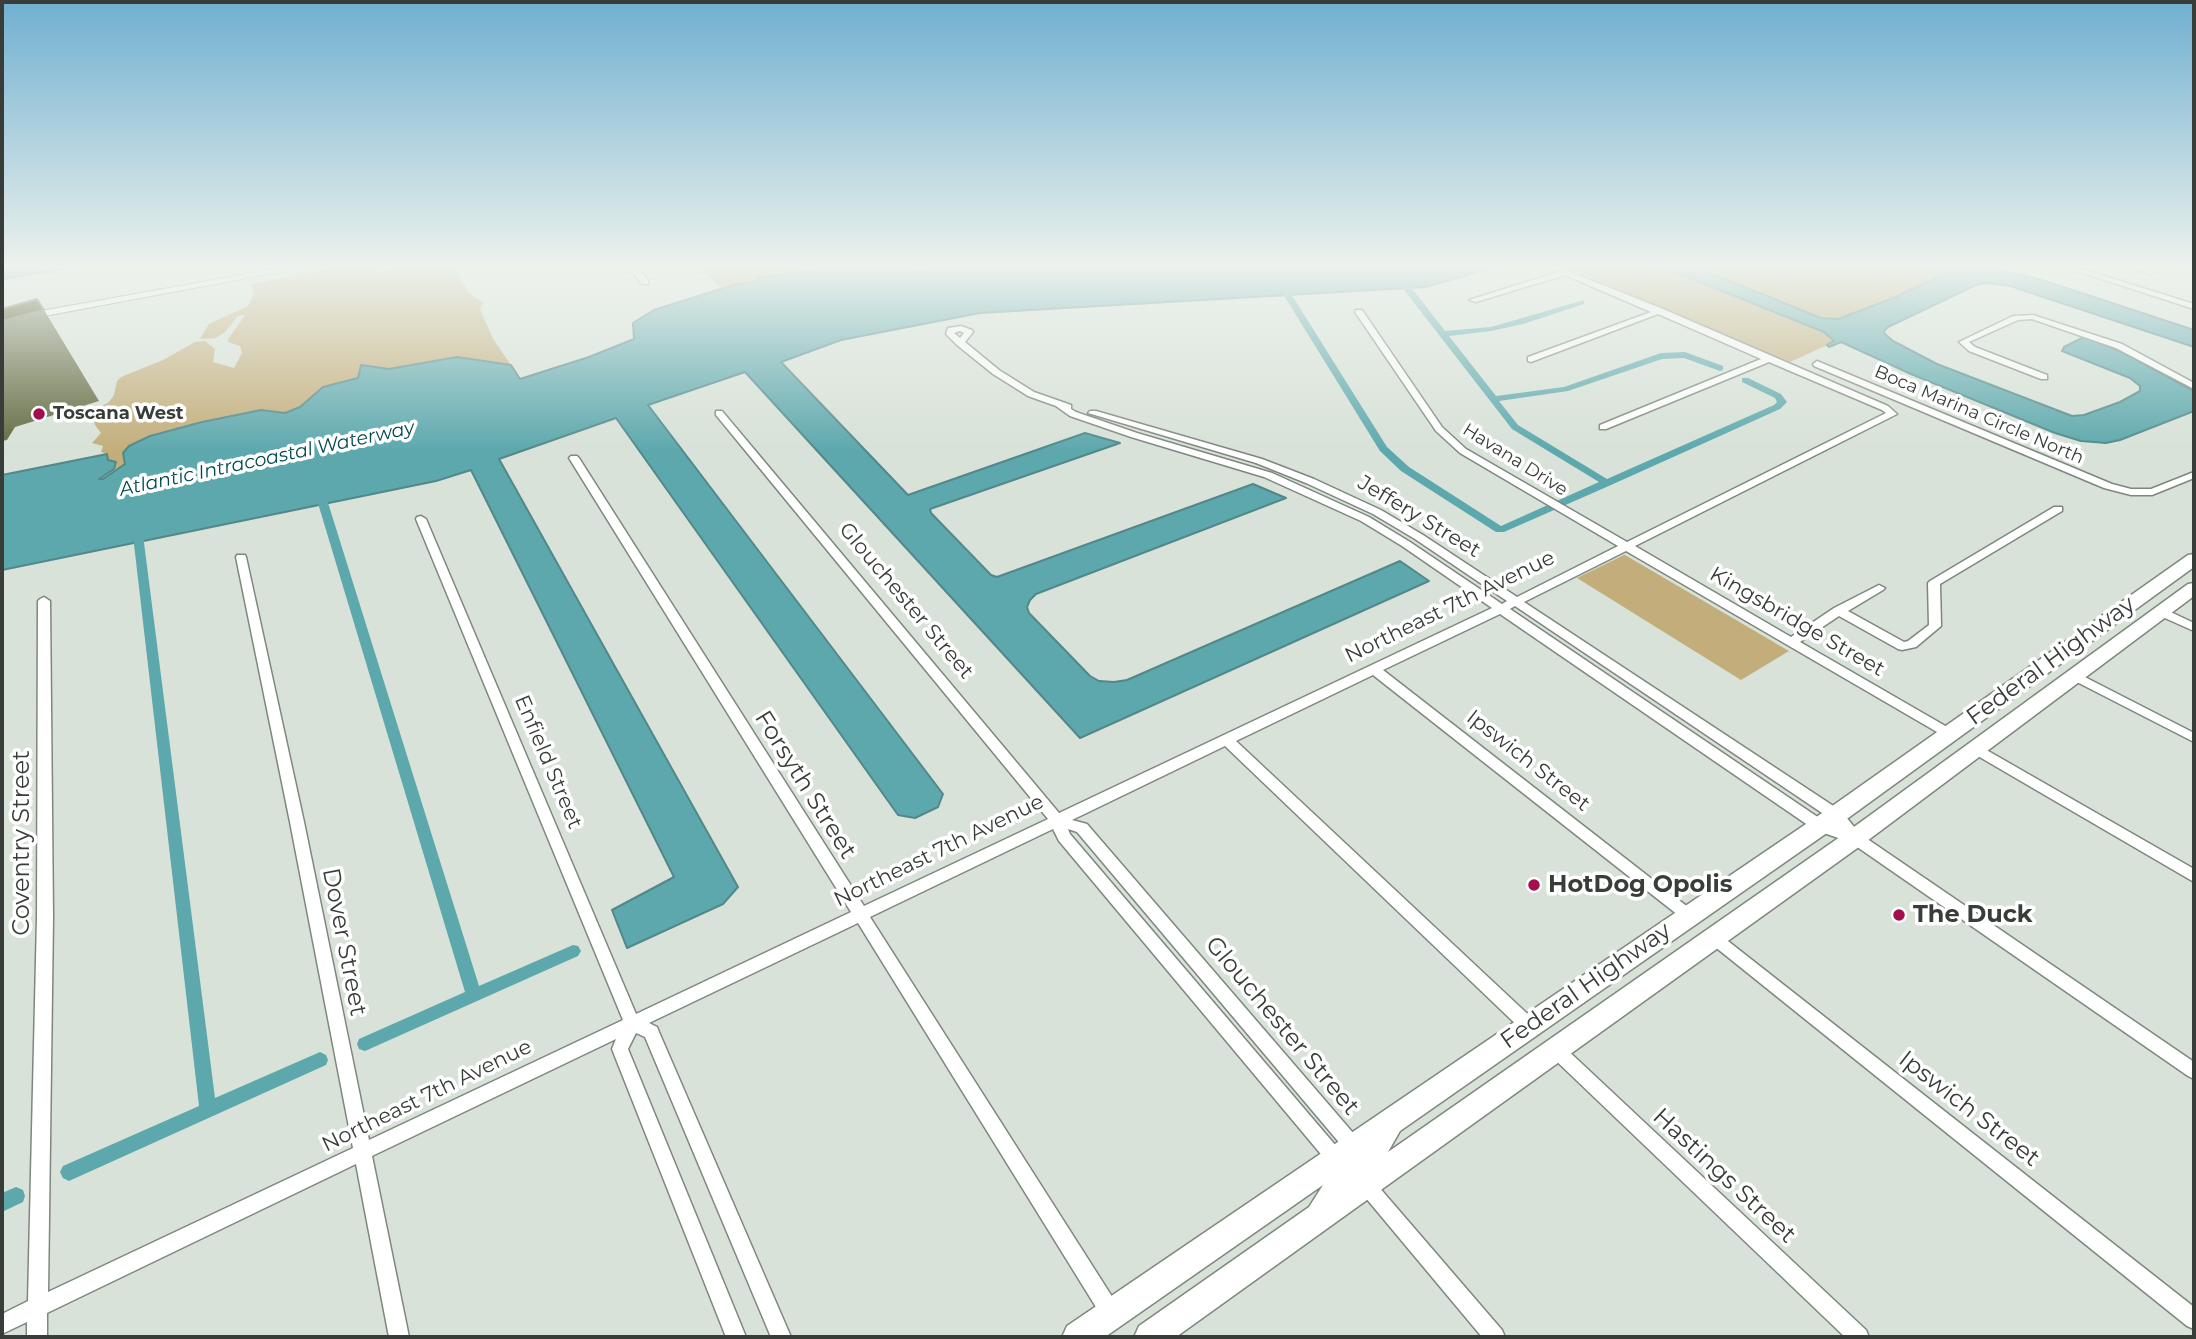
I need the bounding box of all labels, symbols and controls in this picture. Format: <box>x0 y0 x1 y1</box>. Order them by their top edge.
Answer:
street label: Boca Marina Circle North <box>1871 361 2087 469</box>
place label: Toscana West <box>53 403 184 425</box>
marker: Toscana West <box>31 406 47 422</box>
water label: Atlantic Intracoastal Waterway <box>117 417 417 501</box>
street label: Havana Drive <box>1459 419 1571 501</box>
street label: Jeffery Street <box>1353 470 1485 564</box>
street label: Glouchester Street <box>833 518 979 684</box>
street label: Northeast 7th Avenue <box>1341 545 1559 669</box>
street label: Kingsbridge Street <box>1705 562 1889 682</box>
street label: Federal Highway <box>1961 590 2141 732</box>
street label: Enfield Street <box>509 691 587 833</box>
street label: Ipswich Street <box>1461 705 1595 817</box>
street label: Forsyth Street <box>748 706 862 864</box>
street label: Coventry Street <box>8 750 36 936</box>
street label: Northeast 7th Avenue <box>830 789 1048 913</box>
street label: Dover Street <box>316 866 372 1018</box>
place label: HotDog Opolis <box>1548 871 1732 899</box>
marker: HotDog Opolis <box>1526 877 1542 893</box>
place label: The Duck <box>1913 901 2033 929</box>
marker: The Duck <box>1891 907 1907 923</box>
street label: Federal Highway <box>1495 916 1677 1056</box>
street label: Glouchester Street <box>1199 931 1365 1121</box>
street label: Northeast 7th Avenue <box>318 1034 536 1158</box>
street label: Ipswich Street <box>1893 1045 2045 1173</box>
street label: Hastings Street <box>1647 1102 1801 1250</box>

